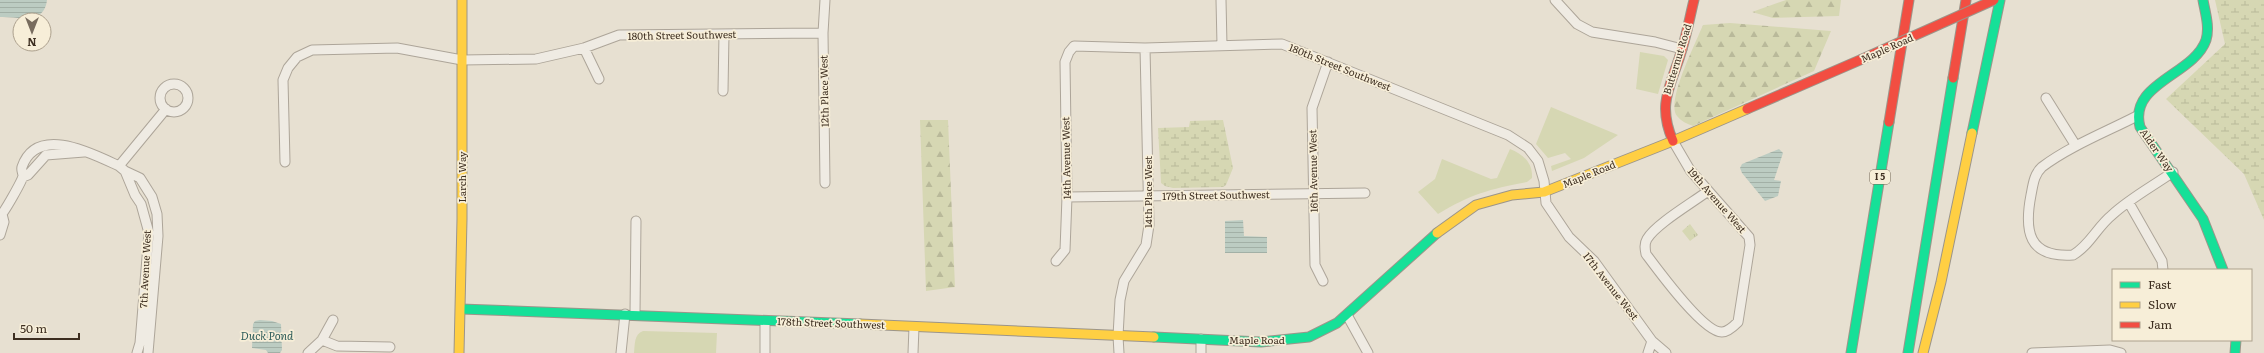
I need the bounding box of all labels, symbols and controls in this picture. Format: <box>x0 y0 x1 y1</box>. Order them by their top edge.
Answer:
north arrow <box>12 12 52 52</box>
street label: Butternut Road <box>1659 22 1694 96</box>
street label: 180th Street Southwest <box>628 26 736 43</box>
street label: Maple Road <box>1858 29 1915 66</box>
text: N <box>27 35 37 51</box>
street label: 180th Street Southwest <box>1287 39 1393 94</box>
street label: 12th Place West <box>815 55 832 127</box>
street label: 14th Avenue West <box>1057 117 1074 199</box>
street label: Alder Way <box>2137 125 2178 175</box>
street label: 16th Avenue West <box>1304 130 1321 213</box>
street label: Larch Way <box>454 151 469 203</box>
street label: 14th Place West <box>1140 156 1155 228</box>
street label: Maple Road <box>1560 156 1618 191</box>
street label: 19th Avenue West <box>1685 164 1750 236</box>
road number: I 5 <box>1870 170 1890 184</box>
street label: 179th Street Southwest <box>1162 186 1270 203</box>
street label: 7th Avenue West <box>135 229 154 309</box>
street label: 17th Avenue West <box>1580 249 1643 323</box>
legend <box>2112 269 2252 341</box>
text: Fast <box>2148 275 2172 293</box>
text: Slow <box>2148 295 2177 313</box>
street label: 178th Street Southwest <box>777 313 885 332</box>
scale bar <box>14 315 79 341</box>
text: Jam <box>2148 315 2173 333</box>
text: 50 m <box>20 319 47 337</box>
water label: Duck Pond <box>241 327 294 343</box>
street label: Maple Road <box>1229 332 1285 347</box>

